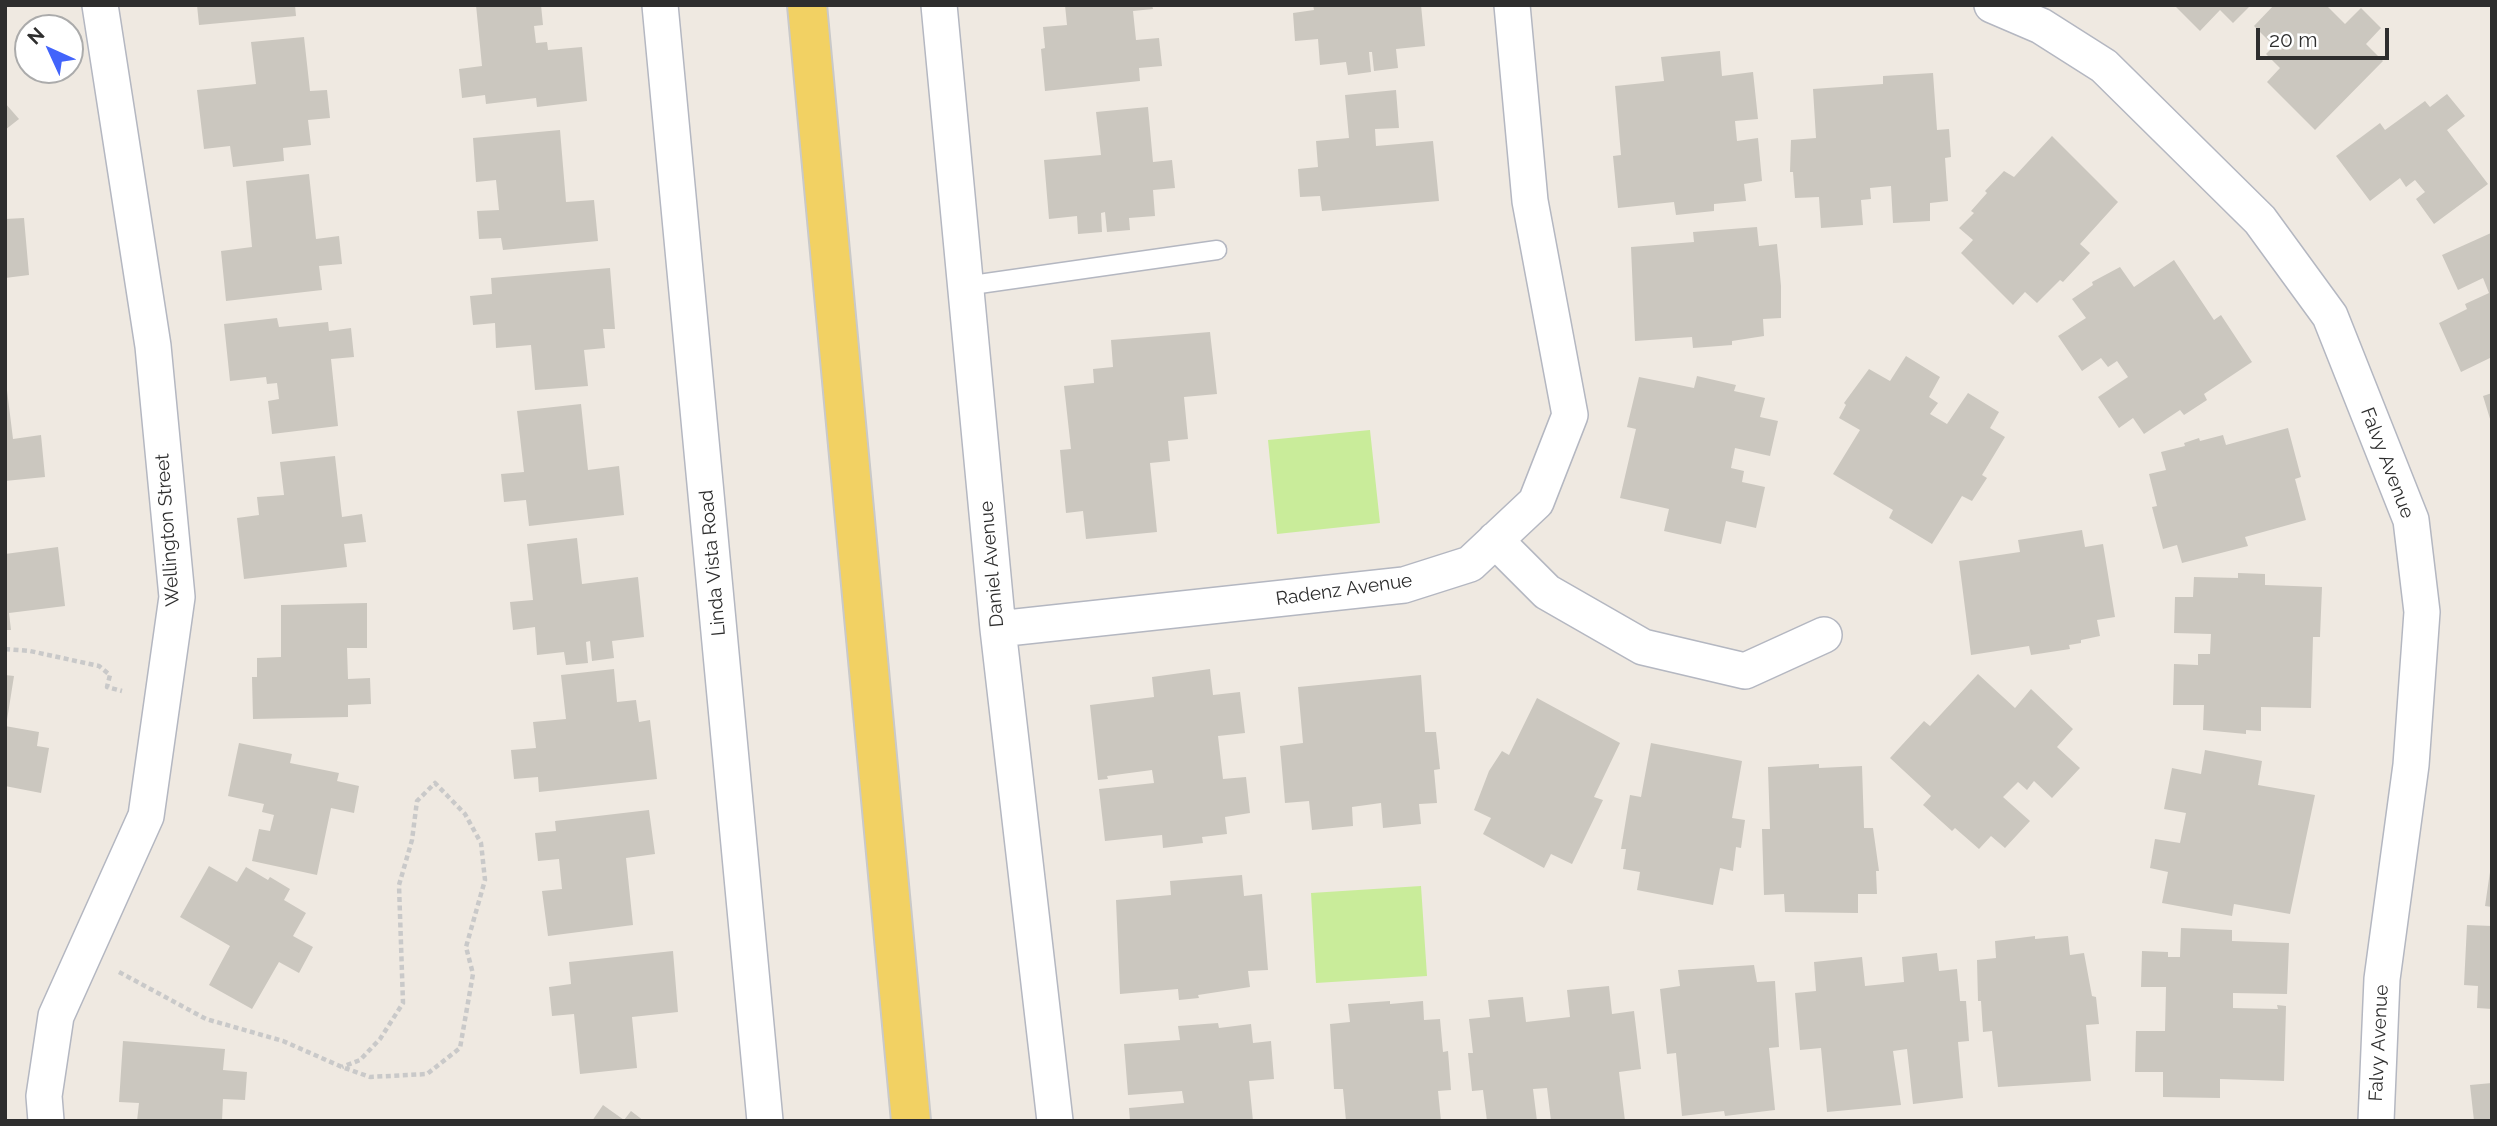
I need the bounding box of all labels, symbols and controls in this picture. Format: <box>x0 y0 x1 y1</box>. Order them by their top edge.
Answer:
north arrow <box>14 14 84 84</box>
scale bar <box>2259 14 2392 58</box>
text: N <box>23 23 48 48</box>
text: 20 m <box>2269 27 2317 52</box>
street label: Falvy Avenue <box>2355 404 2419 522</box>
street label: Wellington Street <box>151 453 185 607</box>
street label: Linda Vista Road <box>695 489 731 637</box>
street label: Daniel Avenue <box>975 500 1009 628</box>
street label: Radenz Avenue <box>1274 569 1414 611</box>
street label: Falvy Avenue <box>2365 984 2393 1102</box>

